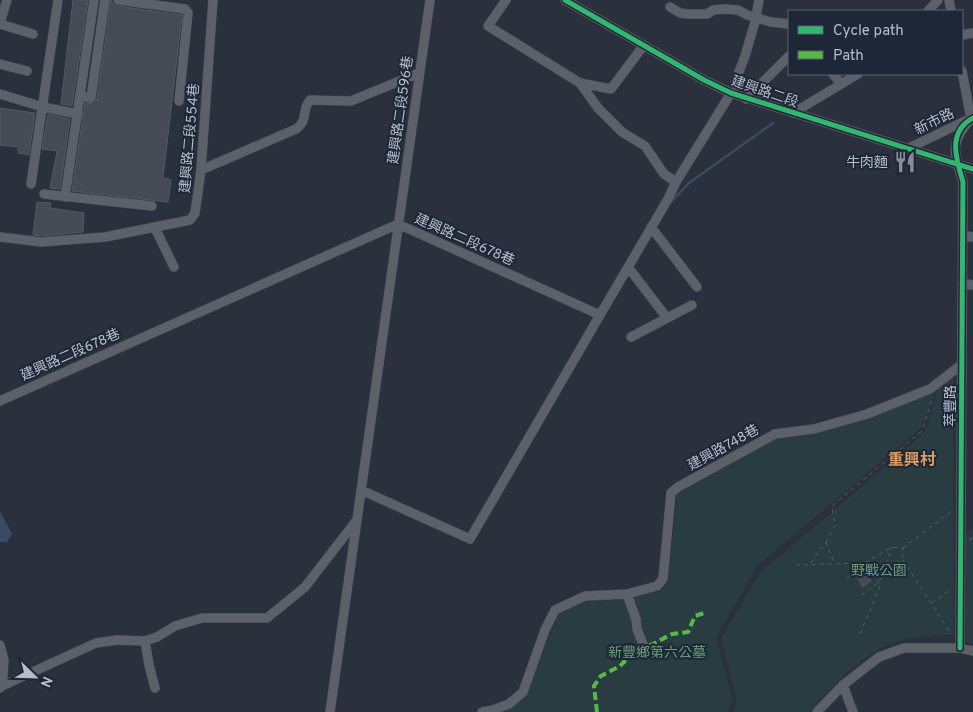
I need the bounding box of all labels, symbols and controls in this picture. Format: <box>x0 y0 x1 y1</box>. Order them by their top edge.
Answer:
legend <box>788 10 963 75</box>
text: Cycle path <box>833 22 904 41</box>
text: Path <box>833 47 864 66</box>
street label: 建興路二段596巷 <box>385 55 418 166</box>
street label: 建興路二段 <box>729 73 800 112</box>
street label: 建興路二段554巷 <box>177 82 204 194</box>
street label: 新市路 <box>912 106 957 139</box>
restaurant icon: 牛肉麵 <box>892 149 918 175</box>
place label: 牛肉麵 <box>846 155 888 172</box>
street label: 建興路二段678巷 <box>412 211 517 270</box>
street label: 建興路二段678巷 <box>18 326 123 385</box>
street label: 萃豐路 <box>943 385 960 427</box>
street label: 建興路748巷 <box>685 422 762 475</box>
district label: 重興村 <box>888 450 936 471</box>
park label: 野戰公園 <box>851 563 907 580</box>
park label: 新豐鄉第六公墓 <box>608 645 706 662</box>
north arrow <box>10 652 60 702</box>
text: N <box>36 674 55 689</box>

